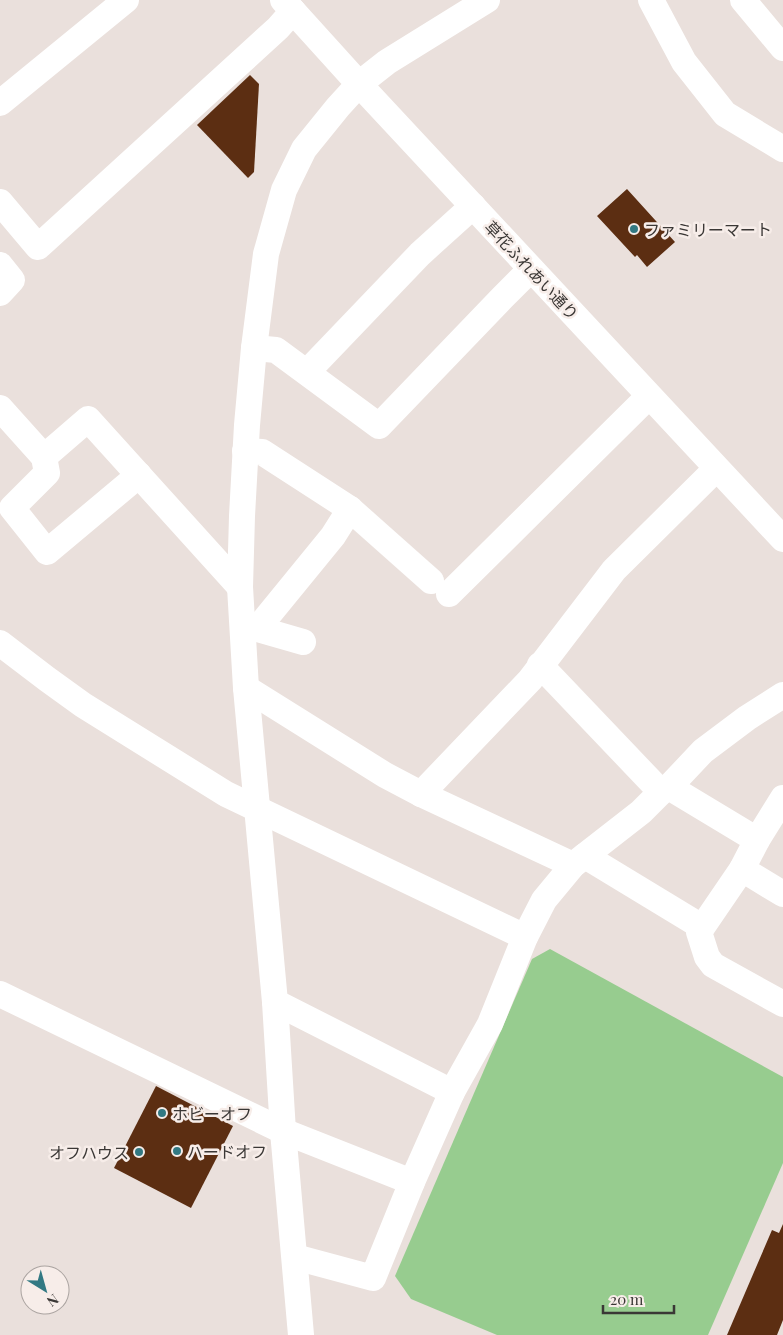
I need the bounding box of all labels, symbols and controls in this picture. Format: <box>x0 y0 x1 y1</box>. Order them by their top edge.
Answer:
street label: 草花ふれあい通り <box>481 216 583 324</box>
place label: ファミリーマート <box>644 219 772 240</box>
marker: ファミリーマート <box>628 223 640 235</box>
place label: ホビーオフ <box>172 1103 252 1124</box>
marker: ホビーオフ <box>156 1107 168 1119</box>
place label: ハードオフ <box>187 1141 267 1162</box>
place label: オフハウス <box>49 1142 129 1163</box>
marker: ハードオフ <box>171 1145 183 1157</box>
marker: オフハウス <box>133 1146 145 1158</box>
north arrow <box>20 1265 70 1315</box>
scale bar <box>603 1282 674 1314</box>
text: 20 m <box>610 1289 644 1309</box>
text: N <box>43 1290 63 1311</box>

